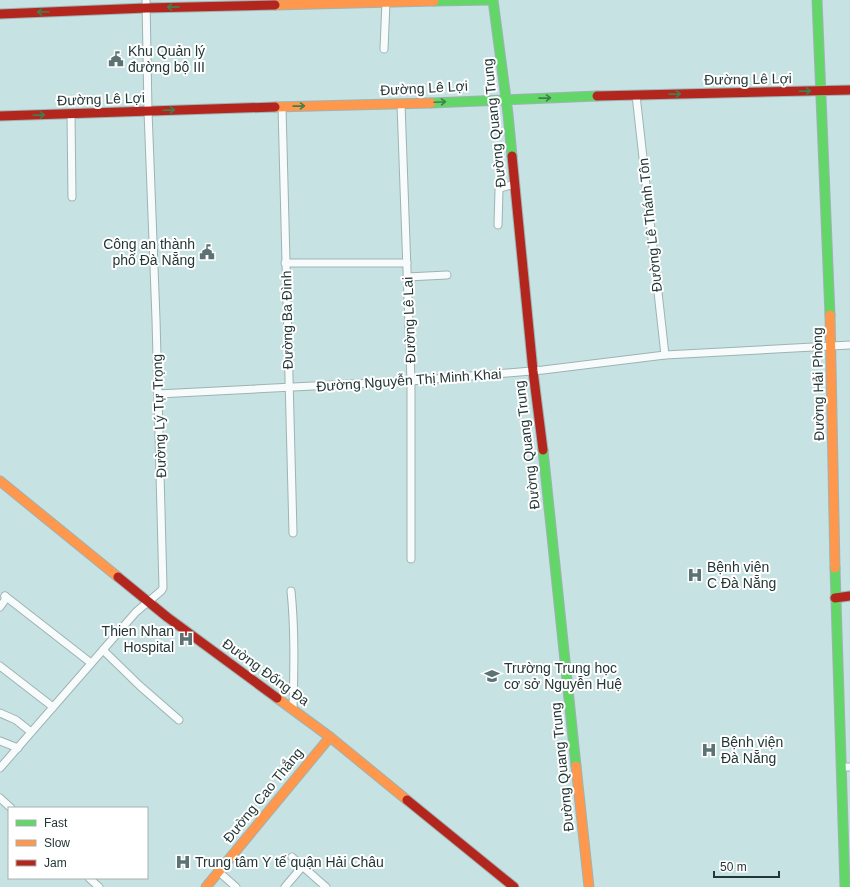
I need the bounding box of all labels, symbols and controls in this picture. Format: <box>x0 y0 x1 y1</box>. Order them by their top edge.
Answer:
one-way arrow <box>167 3 180 11</box>
one-way arrow <box>37 8 50 16</box>
place label: Khu Quản lý đường bộ III <box>128 43 205 75</box>
public building icon: Khu Quản lý đường bộ III <box>107 50 125 68</box>
street label: Đường Quang Trung <box>479 58 509 188</box>
street label: Đường Lê Lợi <box>704 70 792 88</box>
street label: Đường Lê Lợi <box>380 78 468 98</box>
one-way arrow <box>798 88 811 95</box>
street label: Đường Lê Lợi <box>57 89 145 109</box>
one-way arrow <box>668 90 681 98</box>
one-way arrow <box>538 94 551 101</box>
one-way arrow <box>433 98 446 106</box>
one-way arrow <box>292 102 305 110</box>
one-way arrow <box>162 107 175 114</box>
one-way arrow <box>32 111 45 119</box>
street label: Đường Lê Thánh Tôn <box>635 157 665 293</box>
place label: Công an thành phố Đà Nẵng <box>103 236 195 268</box>
public building icon: Công an thành phố Đà Nẵng <box>198 243 216 261</box>
street label: Đường Ba Đình <box>278 271 296 369</box>
street label: Đường Lê Lai <box>399 277 419 363</box>
street label: Đường Hải Phòng <box>809 327 827 441</box>
street label: Đường Lý Tự Trọng <box>149 354 169 478</box>
street label: Đường Nguyễn Thị Minh Khai <box>316 366 502 394</box>
street label: Đường Quang Trung <box>511 380 543 510</box>
place label: Bệnh viện C Đà Nẵng <box>707 559 776 591</box>
hospital icon: Bệnh viện C Đà Nẵng <box>686 566 704 584</box>
place label: Thien Nhan Hospital <box>102 623 174 655</box>
hospital icon: Thien Nhan Hospital <box>177 630 195 648</box>
street label: Đường Đống Đa <box>219 635 313 709</box>
place label: Trường Trung học cơ sở Nguyễn Huệ <box>504 660 622 692</box>
school or university icon: Trường Trung học cơ sở Nguyễn Huệ <box>483 667 501 685</box>
street label: Đường Quang Trung <box>547 702 577 832</box>
place label: Bệnh viện Đà Nẵng <box>721 734 783 766</box>
hospital icon: Bệnh viện Đà Nẵng <box>700 741 718 759</box>
street label: Đường Cao Thắng <box>220 744 306 846</box>
legend <box>8 807 148 879</box>
text: Fast <box>44 816 68 830</box>
text: Slow <box>44 836 70 850</box>
hospital icon: Trung tâm Y tế quận Hải Châu <box>174 853 192 871</box>
scale bar <box>714 853 779 879</box>
place label: Trung tâm Y tế quận Hải Châu <box>195 854 384 870</box>
text: Jam <box>44 856 67 870</box>
text: 50 m <box>720 860 747 874</box>

